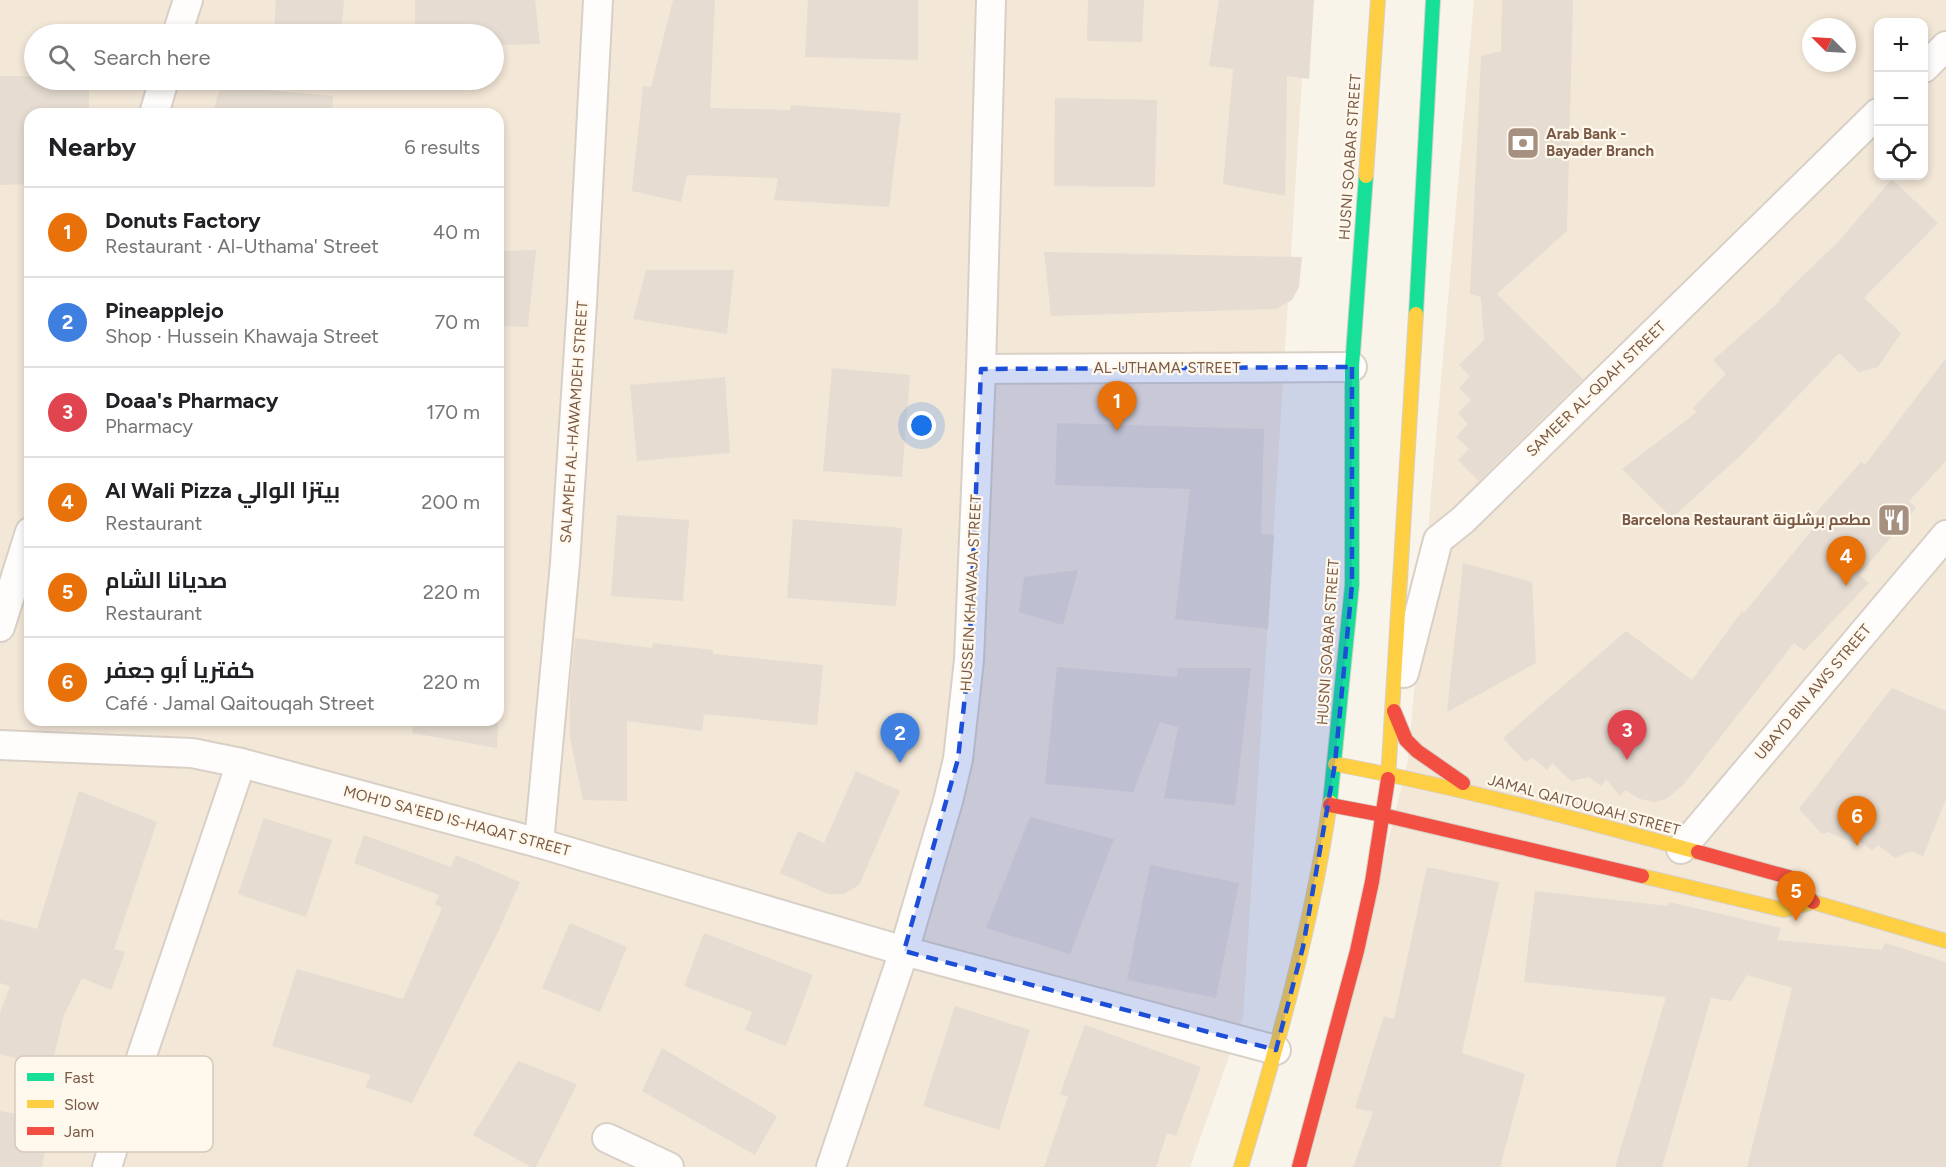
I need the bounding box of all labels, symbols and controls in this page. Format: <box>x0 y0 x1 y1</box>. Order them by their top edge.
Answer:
north arrow <box>1802 18 1856 72</box>
map controls <box>1874 18 1928 180</box>
button: + <box>1874 18 1928 72</box>
search box <box>24 24 504 90</box>
icon: search <box>45 41 78 74</box>
text: Search here <box>93 44 211 71</box>
street label: HUSNI SOABAR STREET <box>1335 72 1365 241</box>
button: − <box>1874 72 1928 126</box>
bank icon: Arab Bank - Bayader Branch <box>1505 125 1541 161</box>
place label: Arab Bank - Bayader Branch <box>1546 125 1654 160</box>
button: locate <box>1874 126 1928 180</box>
text: Nearby <box>48 131 136 163</box>
text: 6 results <box>404 135 480 159</box>
text: Donuts Factory <box>105 207 261 234</box>
text: 1 <box>63 220 72 244</box>
text: 40 m <box>433 220 480 244</box>
text: Restaurant · Al-Uthama' Street <box>105 234 379 258</box>
text: Pineapplejo <box>105 297 224 324</box>
street label: SALAMEH AL-HAWAMDEH STREET <box>557 300 591 544</box>
text: 2 <box>62 310 73 334</box>
text: 70 m <box>434 310 480 334</box>
street label: SAMEER AL-QDAH STREET <box>1522 317 1670 460</box>
text: Shop · Hussein Khawaja Street <box>105 324 379 348</box>
street label: AL-UTHAMA' STREET <box>1094 359 1241 377</box>
pin: 1 <box>1098 382 1136 431</box>
text: Doaa's Pharmacy <box>105 387 279 414</box>
text: 3 <box>62 400 73 424</box>
text: 170 m <box>426 400 480 424</box>
your location <box>907 411 936 440</box>
text: Pharmacy <box>105 414 193 438</box>
text: Al Wali Pizza بيتزا الوالي <box>105 477 340 504</box>
text: 4 <box>61 490 74 514</box>
text: 200 m <box>421 490 480 514</box>
street label: HUSSEIN KHAWAJA STREET <box>957 493 985 692</box>
restaurant icon: Barcelona Restaurant مطعم برشلونة <box>1876 502 1912 538</box>
text: Restaurant <box>105 511 202 535</box>
place label: Barcelona Restaurant مطعم برشلونة <box>1622 511 1871 530</box>
pin: 4 <box>1826 536 1866 586</box>
street label: HUSNI SOABAR STREET <box>1313 557 1343 726</box>
text: صديانا الشام <box>105 567 227 594</box>
text: 5 <box>62 580 73 604</box>
text: 220 m <box>423 580 480 604</box>
text: Restaurant <box>105 601 202 625</box>
street label: UBAYD BIN AWS STREET <box>1751 620 1875 763</box>
text: كفتريا أبو جعفر <box>105 657 255 684</box>
text: 6 <box>62 670 73 694</box>
text: 220 m <box>423 670 480 694</box>
text: Café · Jamal Qaitouqah Street <box>105 691 374 715</box>
pin: 3 <box>1608 710 1646 760</box>
pin: 2 <box>880 714 920 763</box>
street label: JAMAL QAITOUQAH STREET <box>1486 771 1683 840</box>
street label: MOH'D SA'EED IS-HAQAT STREET <box>342 782 573 860</box>
pin: 6 <box>1838 796 1876 846</box>
pin: 5 <box>1776 872 1816 921</box>
legend <box>15 1056 213 1152</box>
text: Fast <box>64 1068 94 1087</box>
text: Slow <box>64 1095 99 1114</box>
text: Jam <box>64 1122 94 1141</box>

